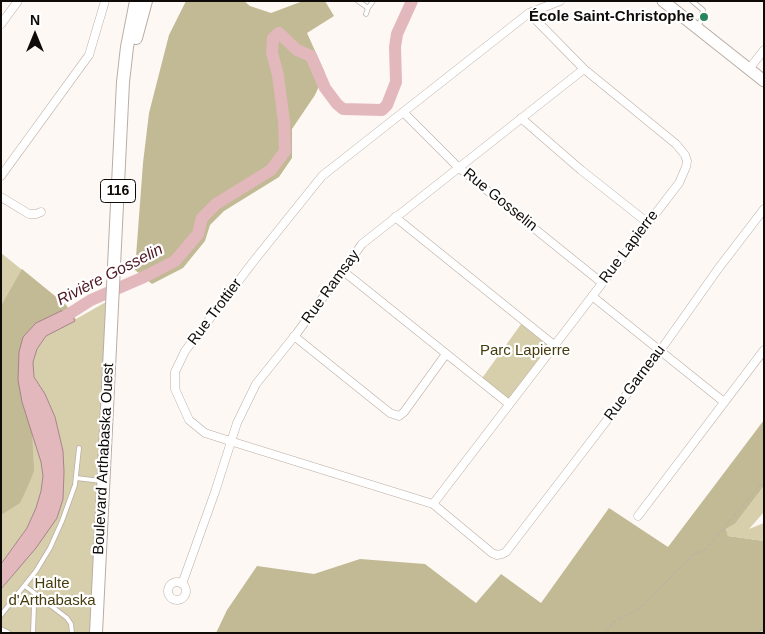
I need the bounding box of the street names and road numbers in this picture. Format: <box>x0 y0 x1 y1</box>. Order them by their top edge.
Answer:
street label: Rue Gosselin <box>459 165 541 235</box>
road number: 116 <box>100 180 136 202</box>
street label: Rue Lapierre <box>596 207 662 287</box>
street label: Rue Ramsay <box>298 247 364 327</box>
street label: Rue Trottier <box>184 275 246 349</box>
street label: Rue Garneau <box>601 342 669 424</box>
street label: Boulevard Arthabaska Ouest <box>90 363 118 555</box>

